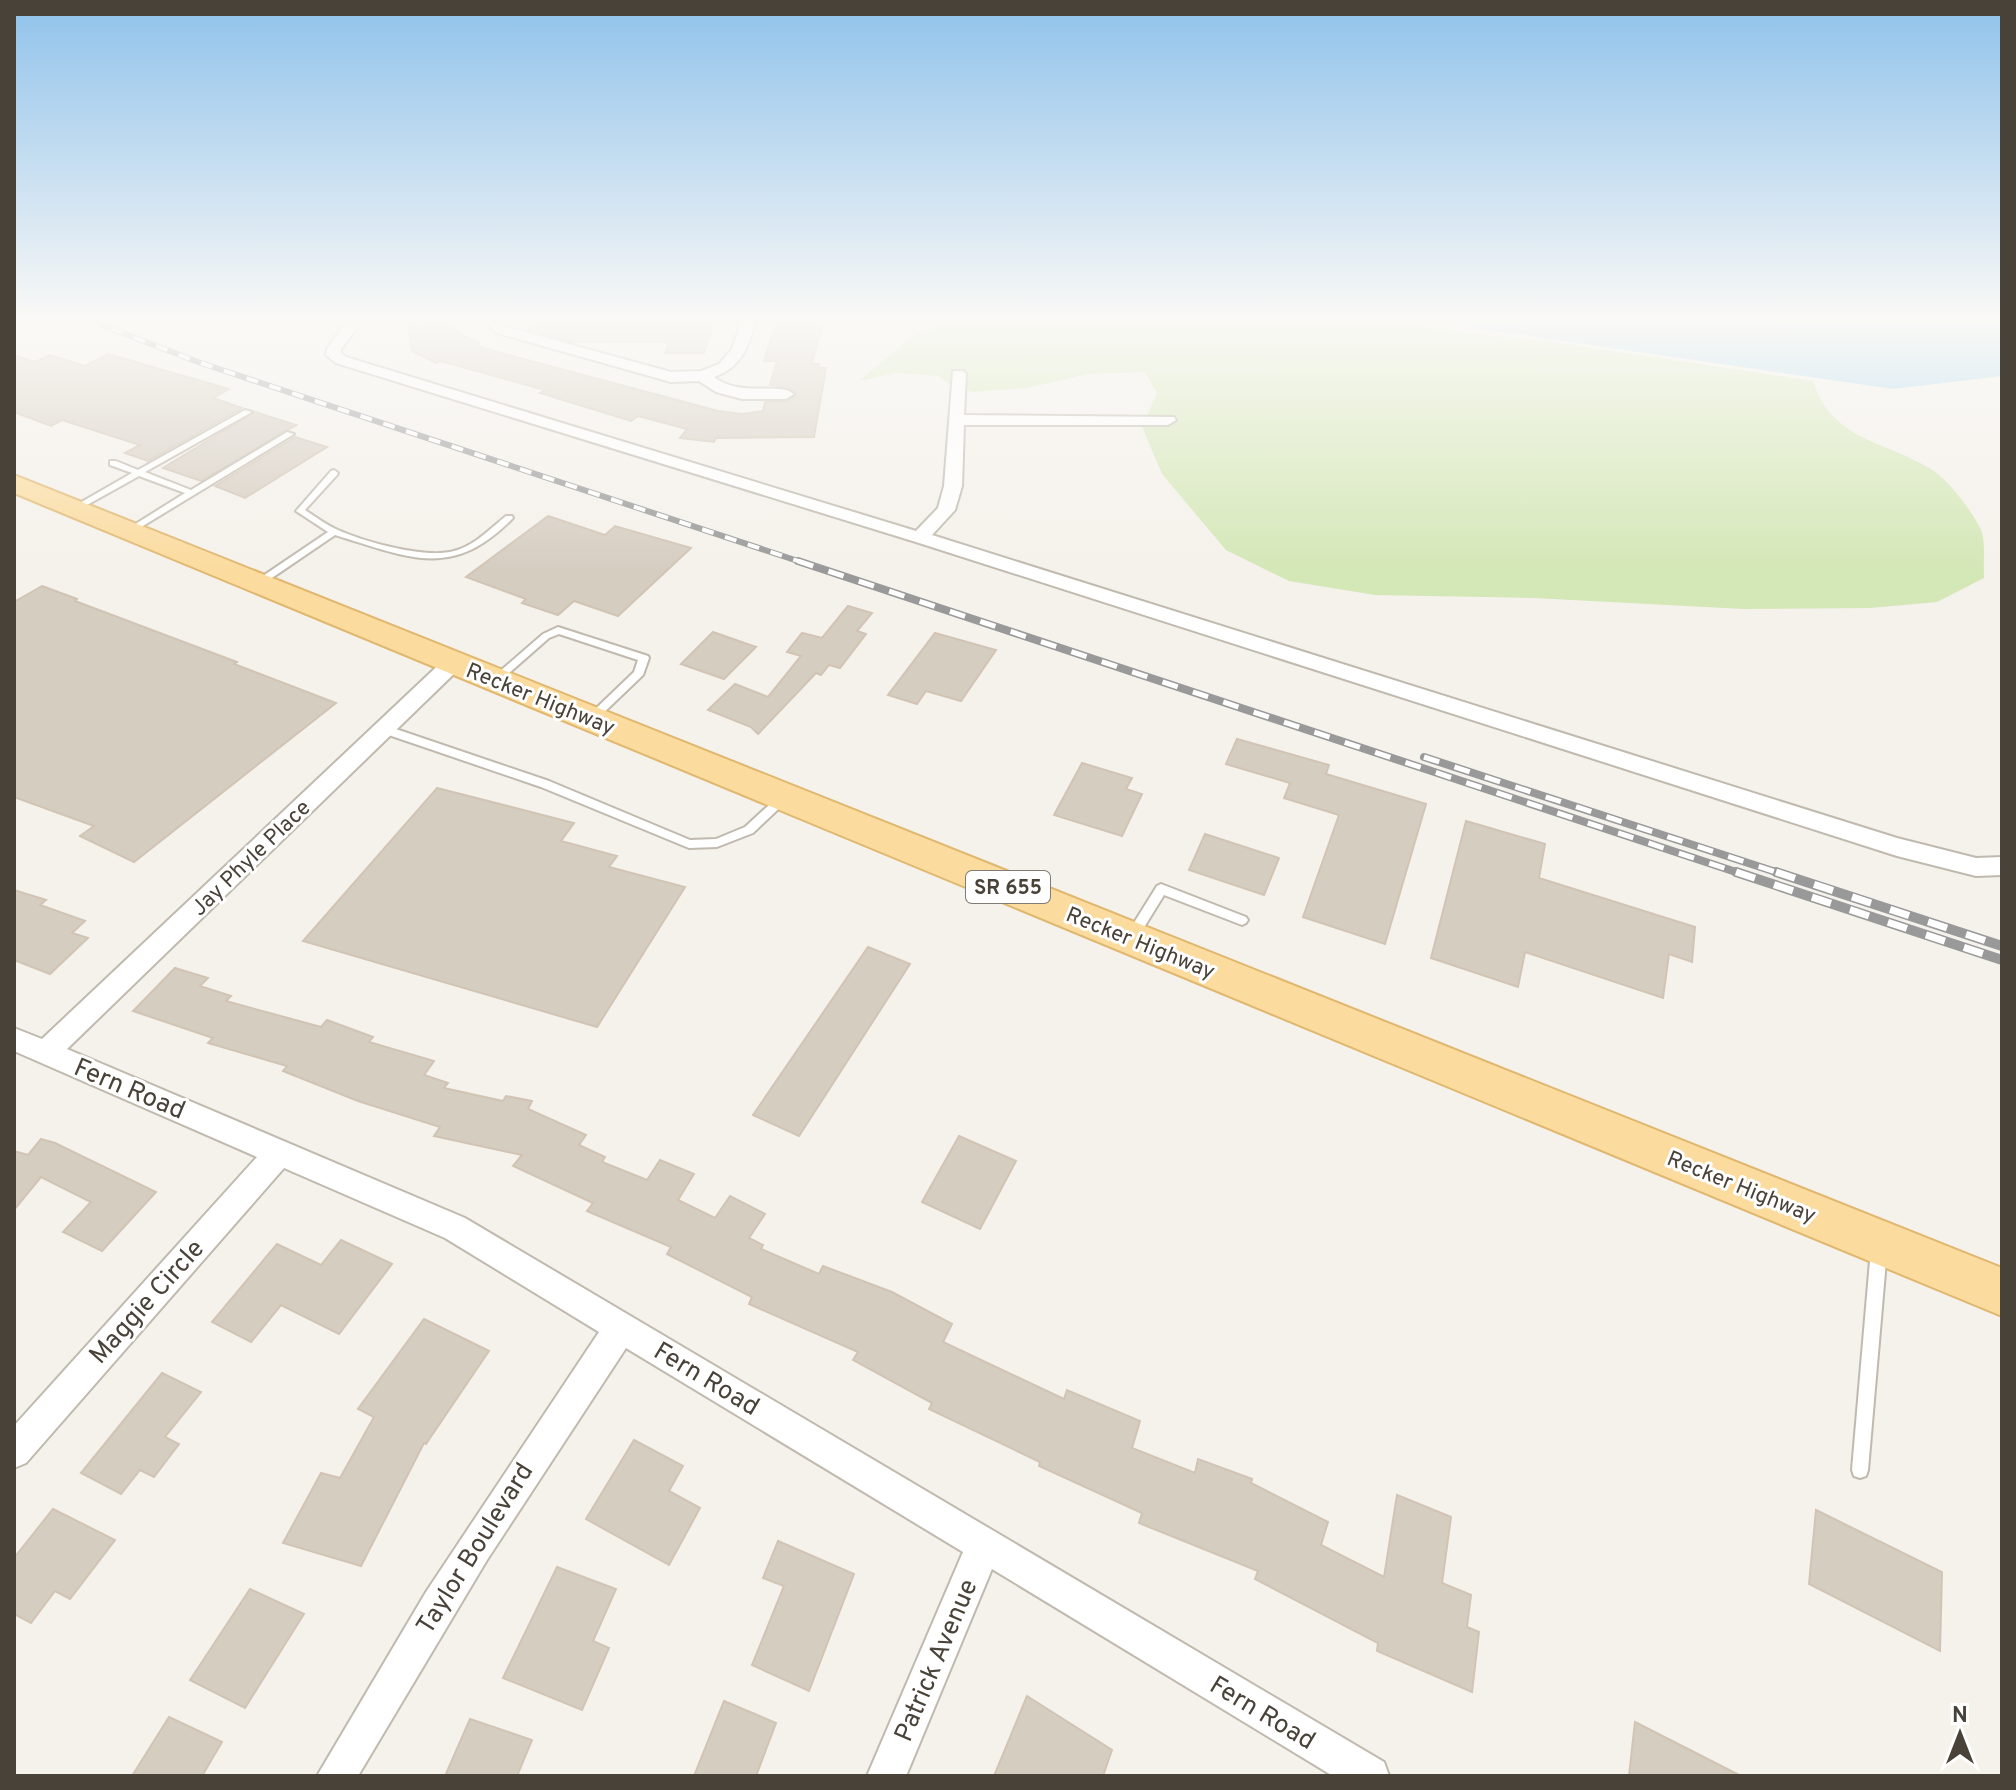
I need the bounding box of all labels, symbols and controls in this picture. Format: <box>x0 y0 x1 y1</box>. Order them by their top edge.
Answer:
street label: Recker Highway <box>462 658 619 742</box>
street label: Jay Phyle Place <box>186 795 317 923</box>
road number: SR 655 <box>966 871 1050 903</box>
street label: Recker Highway <box>1062 902 1219 986</box>
street label: Fern Road <box>68 1052 190 1128</box>
street label: Recker Highway <box>1663 1146 1820 1230</box>
street label: Maggie Circle <box>83 1233 213 1372</box>
street label: Fern Road <box>647 1336 765 1425</box>
street label: Taylor Boulevard <box>410 1458 542 1641</box>
street label: Patrick Avenue <box>888 1575 986 1747</box>
street label: Fern Road <box>1203 1670 1321 1759</box>
north arrow <box>1920 1694 2000 1774</box>
text: N <box>1952 1703 1968 1730</box>

